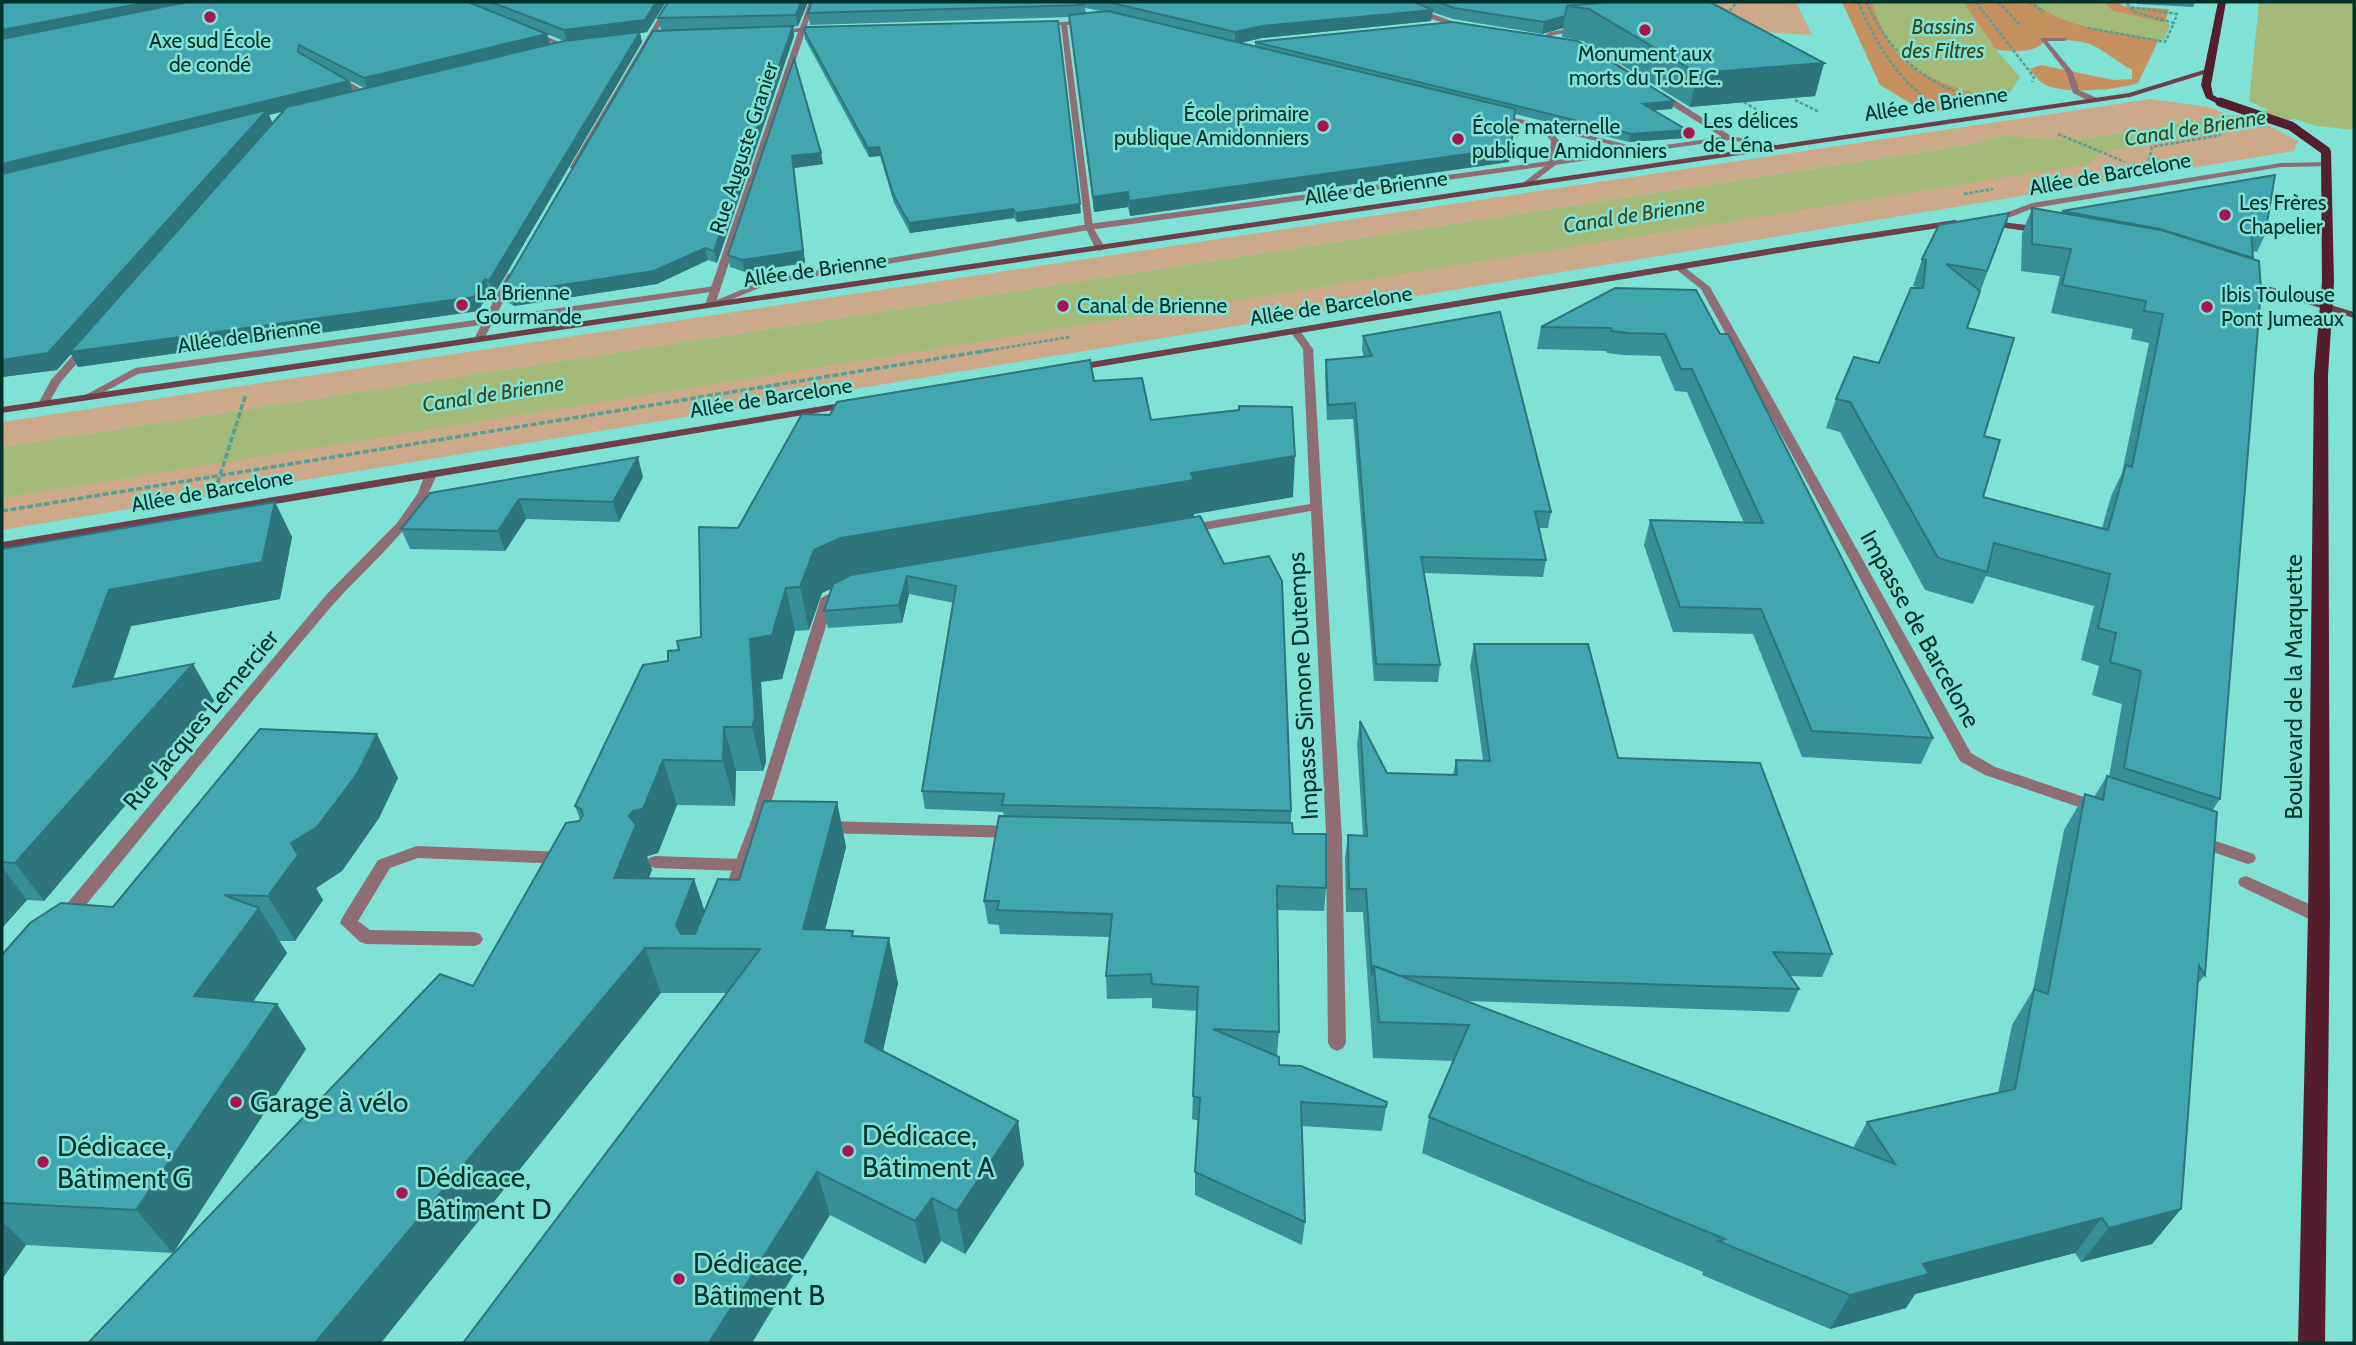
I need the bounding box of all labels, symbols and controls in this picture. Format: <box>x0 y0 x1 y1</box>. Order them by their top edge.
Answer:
marker: Axe sud École de condé <box>202 9 218 25</box>
water label: Bassins des Filtres <box>1902 14 1984 63</box>
marker: Monument aux morts du T.O.E.C. <box>1637 22 1653 38</box>
place label: Axe sud École de condé <box>149 28 271 77</box>
place label: Monument aux morts du T.O.E.C. <box>1569 41 1721 90</box>
street label: Rue Auguste Granier <box>704 58 783 237</box>
street label: Allée de Brienne <box>1863 81 2009 126</box>
place label: École primaire publique Amidonniers <box>1114 101 1309 150</box>
water label: Canal de Brienne <box>2122 104 2268 151</box>
place label: Les délices de Léna <box>1703 108 1798 157</box>
place label: École maternelle publique Amidonniers <box>1472 114 1667 163</box>
marker: École primaire publique Amidonniers <box>1315 118 1331 134</box>
marker: Les délices de Léna <box>1681 125 1697 141</box>
marker: École maternelle publique Amidonniers <box>1450 131 1466 147</box>
street label: Allée de Barcelone <box>2027 147 2193 200</box>
street label: Allée de Brienne <box>1303 165 1449 210</box>
place label: Les Frères Chapelier <box>2239 190 2327 239</box>
water label: Canal de Brienne <box>1561 191 1707 238</box>
marker: Les Frères Chapelier <box>2217 207 2233 223</box>
street label: Allée de Brienne <box>742 247 888 292</box>
place label: La Brienne Gourmande <box>476 280 582 329</box>
street label: Allée de Barcelone <box>1248 280 1414 331</box>
place label: Ibis Toulouse Pont Jumeaux <box>2221 282 2344 331</box>
place label: Canal de Brienne <box>1077 293 1227 318</box>
marker: La Brienne Gourmande <box>454 297 470 313</box>
marker: Canal de Brienne <box>1055 298 1071 314</box>
marker: Ibis Toulouse Pont Jumeaux <box>2199 299 2215 315</box>
street label: Allée de Brienne <box>176 313 322 358</box>
water label: Canal de Brienne <box>420 370 566 417</box>
street label: Allée de Barcelone <box>688 372 854 423</box>
street label: Allée de Barcelone <box>129 464 295 517</box>
street label: Impasse de Barcelone <box>1854 525 1987 732</box>
street label: Impasse Simone Dutemps <box>1281 551 1324 821</box>
street label: Boulevard de la Marquette <box>2279 554 2308 820</box>
street label: Rue Jacques Lemercier <box>117 623 285 816</box>
place label: Garage à vélo <box>250 1085 408 1119</box>
marker: Garage à vélo <box>228 1094 244 1110</box>
place label: Dédicace, Bâtiment A <box>862 1118 995 1184</box>
place label: Dédicace, Bâtiment G <box>57 1129 191 1195</box>
marker: Dédicace, Bâtiment A <box>840 1143 856 1159</box>
marker: Dédicace, Bâtiment G <box>35 1154 51 1170</box>
place label: Dédicace, Bâtiment D <box>416 1160 552 1226</box>
marker: Dédicace, Bâtiment D <box>394 1185 410 1201</box>
place label: Dédicace, Bâtiment B <box>693 1246 825 1312</box>
marker: Dédicace, Bâtiment B <box>671 1271 687 1287</box>

